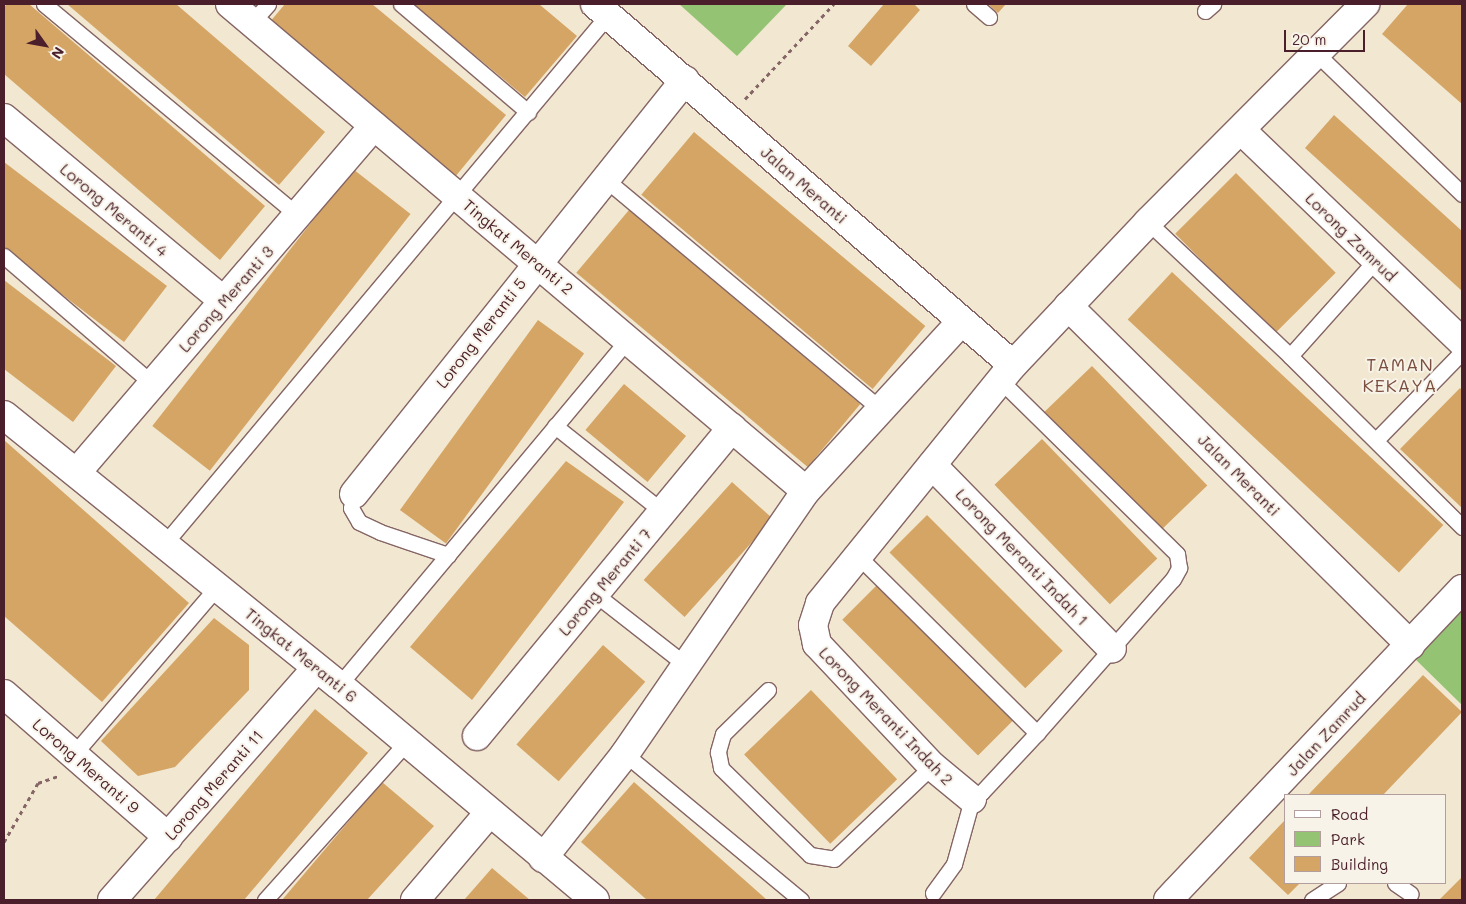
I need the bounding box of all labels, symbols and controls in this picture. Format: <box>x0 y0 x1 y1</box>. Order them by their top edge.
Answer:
north arrow <box>20 20 70 70</box>
scale bar <box>1286 20 1367 52</box>
text: 20 m <box>1292 29 1326 49</box>
text: N <box>47 44 69 63</box>
street label: Jalan Meranti <box>757 142 851 228</box>
street label: Lorong Meranti 4 <box>56 159 172 261</box>
street label: Lorong Zamrud <box>1301 189 1401 285</box>
street label: Tingkat Meranti 2 <box>459 195 577 299</box>
street label: Lorong Meranti 3 <box>175 242 277 356</box>
street label: Lorong Meranti 5 <box>432 274 530 392</box>
district label: TAMAN KEKAYA <box>1362 354 1438 396</box>
street label: Jalan Meranti <box>1194 430 1284 520</box>
street label: Lorong Meranti Indah 1 <box>952 485 1092 629</box>
street label: Lorong Meranti 7 <box>555 524 655 640</box>
street label: Tingkat Meranti 6 <box>241 604 361 706</box>
street label: Lorong Meranti Indah 2 <box>815 643 957 789</box>
street label: Jalan Zamrud <box>1282 688 1370 780</box>
street label: Lorong Meranti 9 <box>29 715 143 817</box>
street label: Lorong Meranti 11 <box>161 726 267 844</box>
legend <box>1284 794 1446 884</box>
text: Road <box>1331 804 1368 824</box>
text: Park <box>1331 829 1365 849</box>
text: Building <box>1331 854 1388 874</box>

